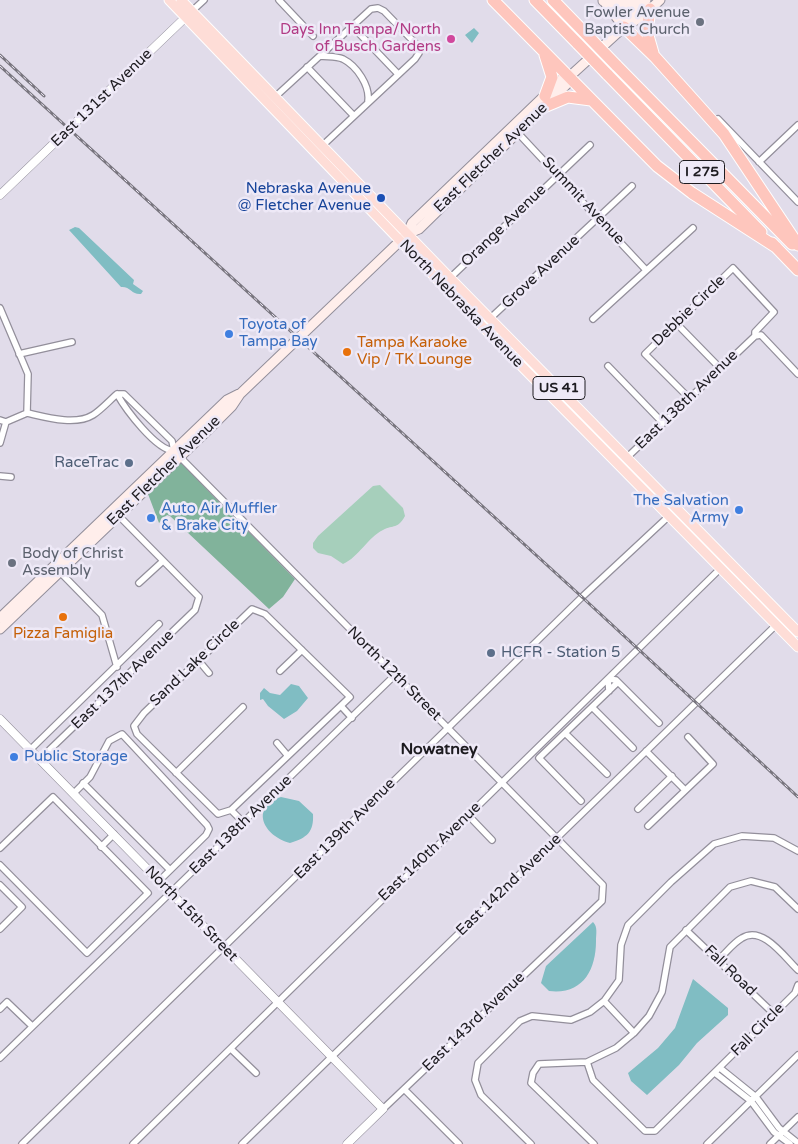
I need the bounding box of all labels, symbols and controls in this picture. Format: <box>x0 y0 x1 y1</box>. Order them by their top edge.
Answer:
place label: Fowler Avenue Baptist Church <box>584 4 690 39</box>
marker: Fowler Avenue Baptist Church <box>694 16 706 28</box>
place label: Days Inn Tampa/North of Busch Gardens <box>280 21 441 56</box>
marker: Days Inn Tampa/North of Busch Gardens <box>445 33 457 45</box>
street label: East 131st Avenue <box>48 45 156 151</box>
street label: East Fletcher Avenue <box>431 99 551 217</box>
street label: Summit Avenue <box>538 154 628 248</box>
road number: I 275 <box>680 160 724 183</box>
place label: Nebraska Avenue @ Fletcher Avenue <box>238 180 371 215</box>
street label: Orange Avenue <box>458 181 550 271</box>
marker: Nebraska Avenue @ Fletcher Avenue <box>375 192 387 204</box>
street label: Grove Avenue <box>498 231 584 313</box>
street label: North Nebraska Avenue <box>395 236 527 372</box>
street label: Debbie Circle <box>649 272 729 350</box>
place label: Toyota of Tampa Bay <box>239 316 318 351</box>
marker: Toyota of Tampa Bay <box>223 328 235 340</box>
place label: Tampa Karaoke Vip / TK Lounge <box>357 334 472 369</box>
marker: Tampa Karaoke Vip / TK Lounge <box>341 346 353 358</box>
street label: East 138th Avenue <box>632 347 742 453</box>
road number: US 41 <box>533 376 585 399</box>
street label: East Fletcher Avenue <box>104 412 224 530</box>
place label: RaceTrac <box>54 454 119 472</box>
marker: RaceTrac <box>123 457 135 469</box>
place label: The Salvation Army <box>633 492 729 527</box>
place label: Auto Air Muffler & Brake City <box>161 500 277 535</box>
marker: The Salvation Army <box>733 504 745 516</box>
marker: Auto Air Muffler & Brake City <box>145 512 157 524</box>
place label: Body of Christ Assembly <box>22 545 123 580</box>
marker: Body of Christ Assembly <box>6 557 18 569</box>
marker: Pizza Famiglia <box>57 611 69 623</box>
street label: Sand Lake Circle <box>146 616 244 710</box>
street label: North 12th Street <box>343 623 445 725</box>
place label: Pizza Famiglia <box>13 625 113 643</box>
street label: East 137th Avenue <box>68 627 178 733</box>
place label: HCFR - Station 5 <box>501 644 620 662</box>
marker: HCFR - Station 5 <box>485 647 497 659</box>
district label: Nowatney <box>400 740 478 760</box>
place label: Public Storage <box>24 748 128 766</box>
marker: Public Storage <box>8 751 20 763</box>
street label: East 138th Avenue <box>186 772 296 878</box>
street label: East 139th Avenue <box>291 775 399 883</box>
street label: East 140th Avenue <box>375 799 485 905</box>
street label: East 142nd Avenue <box>453 830 565 940</box>
street label: North 15th Street <box>141 862 241 966</box>
street label: Fall Road <box>700 942 760 1000</box>
street label: East 143rd Avenue <box>419 968 529 1076</box>
street label: Fall Circle <box>728 1000 788 1060</box>

